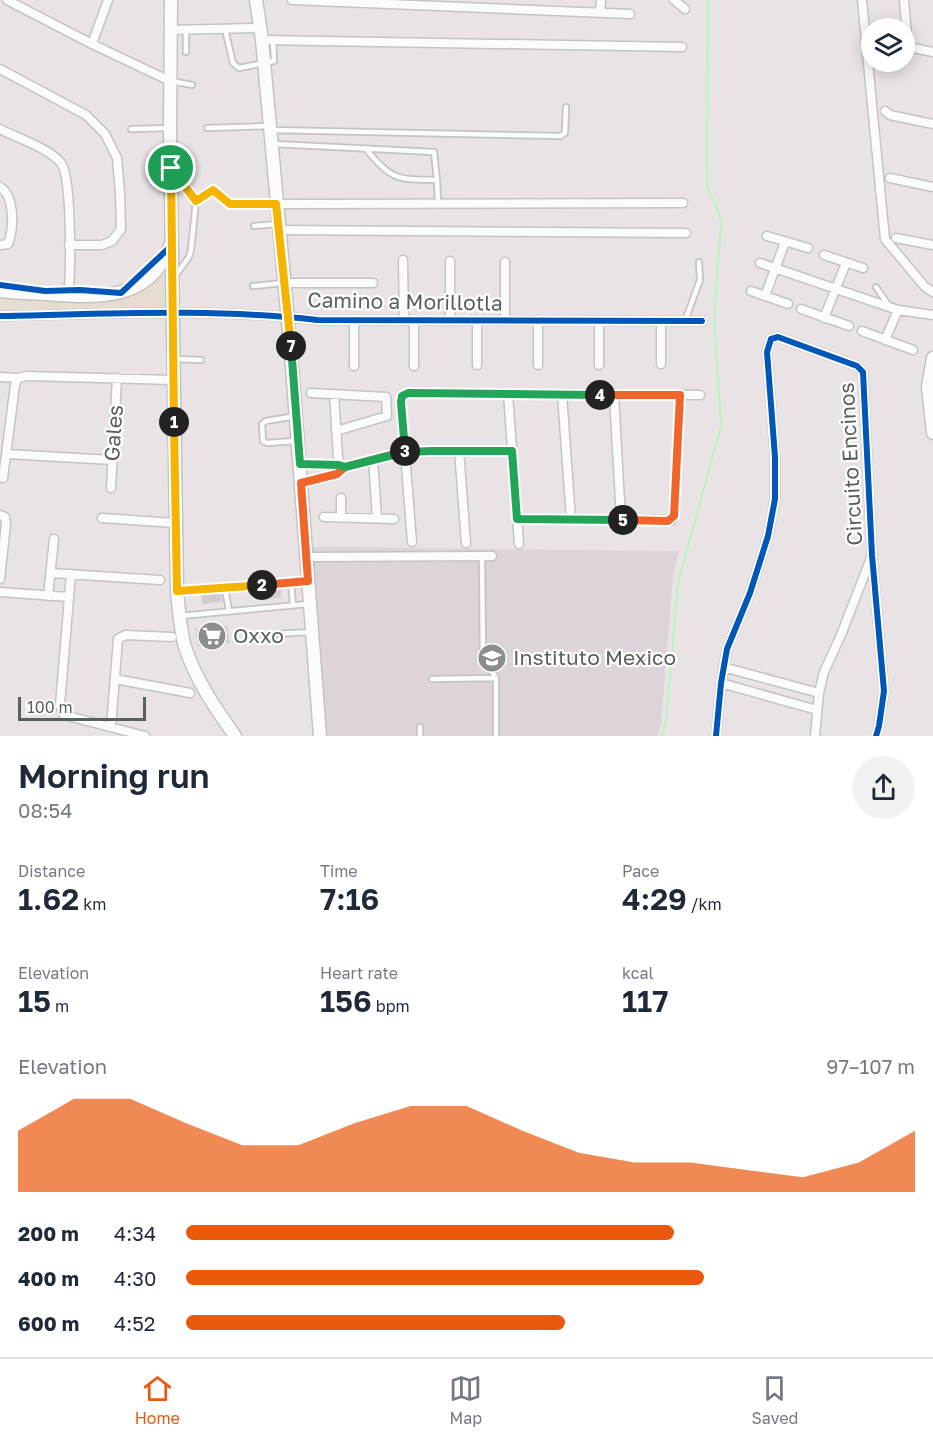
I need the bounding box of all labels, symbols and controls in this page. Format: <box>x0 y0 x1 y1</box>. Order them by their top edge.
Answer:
map controls <box>861 18 915 72</box>
button: layers <box>861 18 915 72</box>
pin <box>145 142 196 193</box>
icon: arrive <box>154 151 187 184</box>
street label: Camino a Morillotla <box>307 286 503 316</box>
pin: 7 <box>276 331 306 361</box>
text: 7 <box>287 336 295 356</box>
pin: 4 <box>585 380 615 410</box>
street label: Circuito Encinos <box>833 382 867 546</box>
text: 4 <box>595 385 605 405</box>
street label: Gales <box>98 404 128 462</box>
pin: 1 <box>159 407 189 437</box>
text: 1 <box>170 412 178 432</box>
pin: 3 <box>390 436 420 466</box>
text: 3 <box>400 441 410 461</box>
pin: 5 <box>608 505 638 535</box>
text: 5 <box>618 510 628 530</box>
pin: 2 <box>247 570 277 600</box>
text: 2 <box>257 575 267 595</box>
supermarket icon: Oxxo <box>196 620 228 652</box>
place label: Oxxo <box>233 622 284 648</box>
school or university icon: Instituto Mexico <box>476 642 508 674</box>
place label: Instituto Mexico <box>513 644 676 670</box>
scale bar <box>18 694 146 722</box>
text: 100 m <box>27 697 73 717</box>
text: Morning run <box>18 756 210 795</box>
button: share <box>852 756 915 819</box>
text: 08:54 <box>18 798 72 822</box>
text: Distance <box>18 861 85 881</box>
text: Time <box>320 861 358 881</box>
text: Pace <box>622 861 659 881</box>
text: 1.62 <box>18 881 79 917</box>
text: 7:16 <box>320 881 379 917</box>
text: 4:29 <box>622 881 687 917</box>
text: km <box>79 894 106 914</box>
text: /km <box>687 894 722 914</box>
text: Elevation <box>18 963 89 983</box>
text: Heart rate <box>320 963 398 983</box>
text: kcal <box>622 963 654 983</box>
text: 15 <box>18 983 51 1019</box>
text: 156 <box>320 983 372 1019</box>
text: 117 <box>622 983 668 1019</box>
text: m <box>51 996 69 1016</box>
text: bpm <box>372 996 410 1016</box>
text: Elevation <box>18 1054 107 1078</box>
text: 97–107 m <box>826 1054 915 1078</box>
text: 200 m <box>18 1221 79 1245</box>
text: 4:34 <box>114 1221 156 1245</box>
text: 400 m <box>18 1266 79 1290</box>
text: 4:30 <box>114 1266 156 1290</box>
text: 600 m <box>18 1311 79 1335</box>
text: 4:52 <box>114 1311 155 1335</box>
tab: Home <box>135 1372 180 1428</box>
tab: Map <box>449 1372 482 1428</box>
tab: Saved <box>752 1372 798 1428</box>

